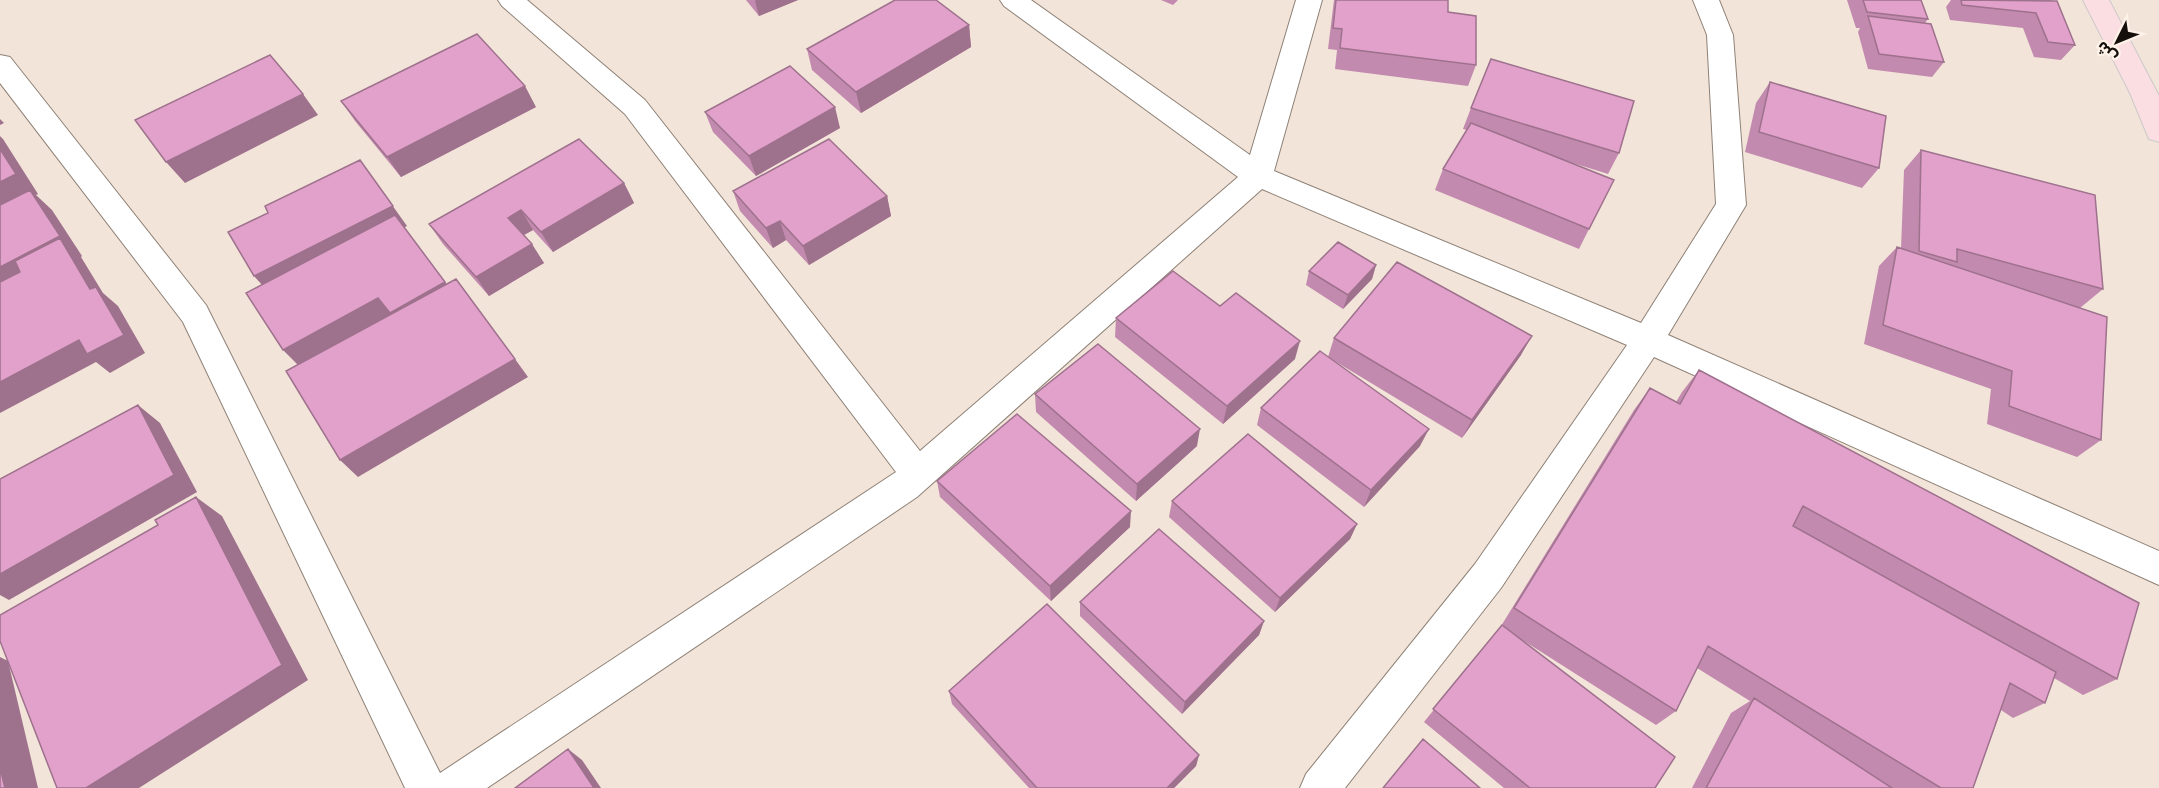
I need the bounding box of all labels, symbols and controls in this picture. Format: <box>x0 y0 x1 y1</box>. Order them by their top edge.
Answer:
north arrow <box>2087 12 2147 72</box>
text: ش <box>2092 37 2122 66</box>

